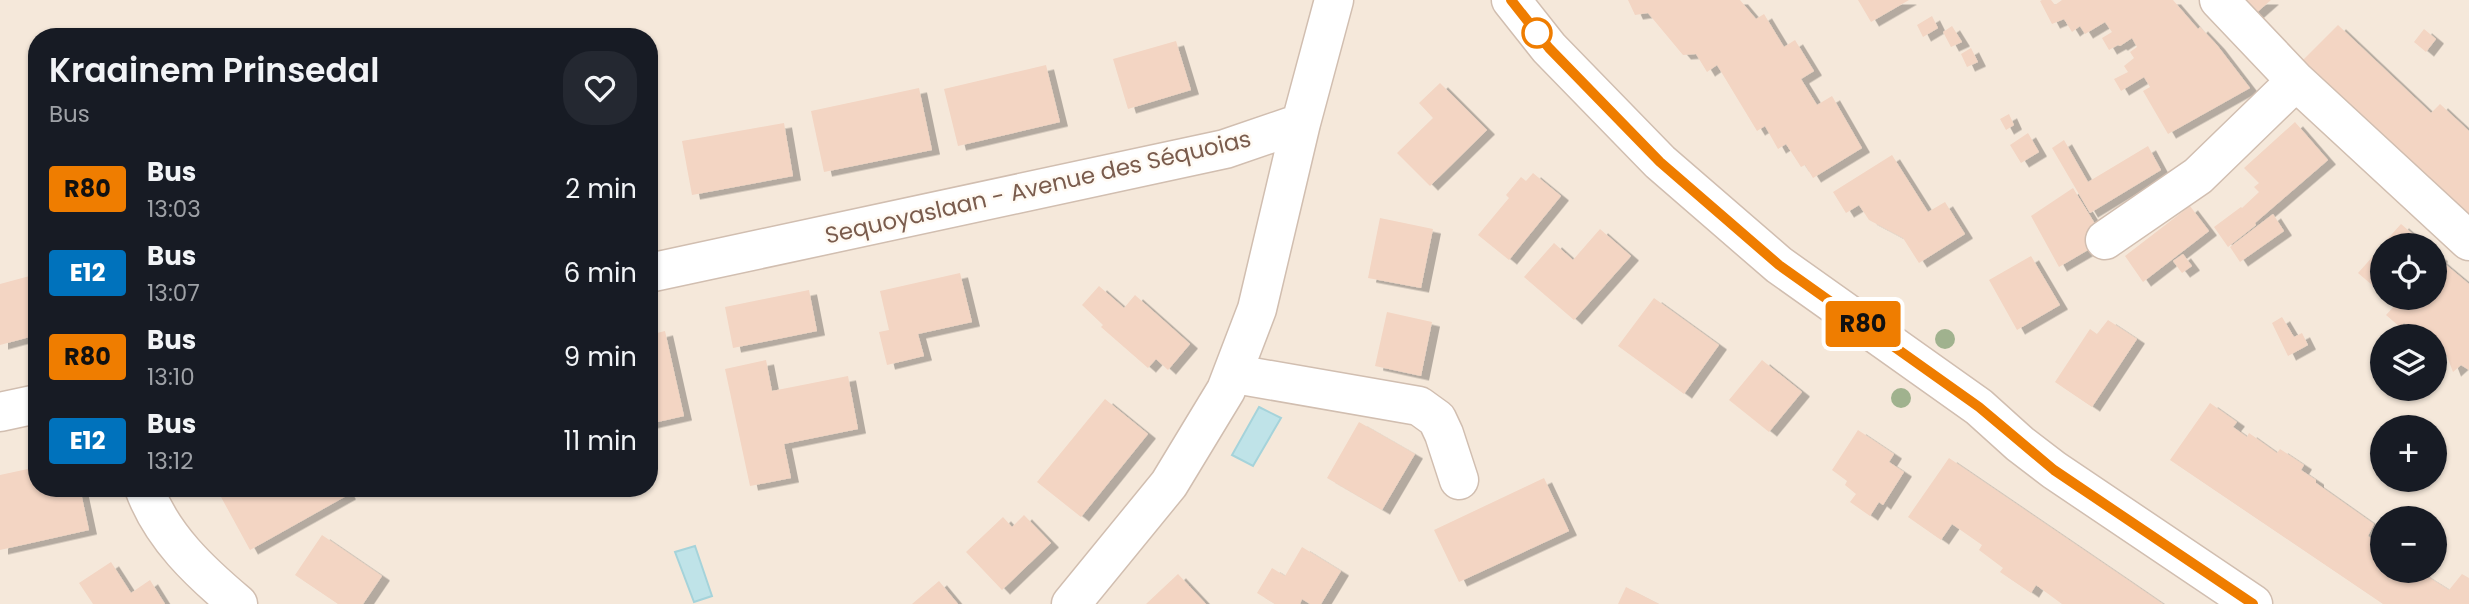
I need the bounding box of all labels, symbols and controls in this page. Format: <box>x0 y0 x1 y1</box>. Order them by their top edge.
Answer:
unlabelled marker <box>1522 18 1552 48</box>
text: Kraainem Prinsedal <box>49 47 379 94</box>
button: heart <box>563 51 637 125</box>
text: Bus <box>49 98 90 130</box>
street label: Sequoyaslaan - Avenue des Séquoias <box>822 122 1254 252</box>
text: Bus <box>147 154 196 190</box>
text: 2 min <box>565 171 637 207</box>
text: R80 <box>64 172 111 205</box>
text: 13:03 <box>147 193 201 225</box>
map controls <box>2370 233 2447 583</box>
button: locate <box>2370 233 2447 310</box>
text: Bus <box>147 238 196 274</box>
text: 6 min <box>564 255 637 291</box>
text: E12 <box>70 256 105 289</box>
text: 13:07 <box>147 277 200 309</box>
line badge: R80 <box>1823 301 1903 347</box>
text: R80 <box>1840 307 1886 340</box>
text: Bus <box>147 322 196 358</box>
button: layers <box>2370 324 2447 401</box>
text: 9 min <box>564 339 637 375</box>
text: R80 <box>64 340 111 373</box>
text: 13:10 <box>147 361 195 393</box>
text: Bus <box>147 406 196 442</box>
button: + <box>2370 415 2447 492</box>
text: 11 min <box>564 423 637 459</box>
text: E12 <box>70 424 105 457</box>
text: 13:12 <box>147 445 193 477</box>
button: − <box>2370 506 2447 583</box>

